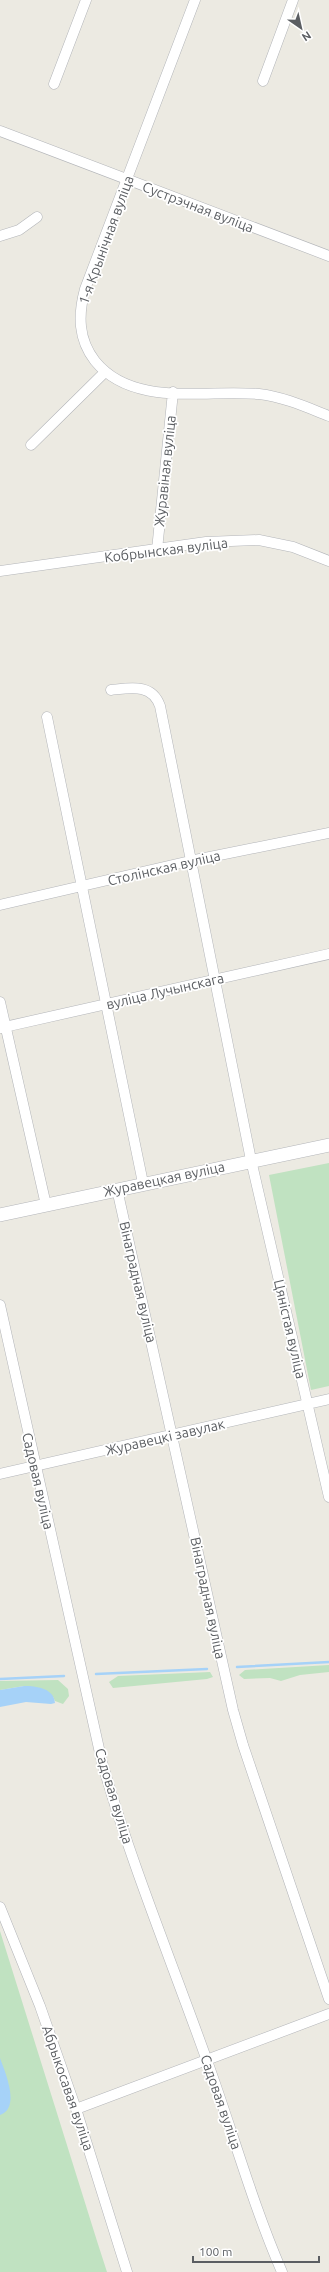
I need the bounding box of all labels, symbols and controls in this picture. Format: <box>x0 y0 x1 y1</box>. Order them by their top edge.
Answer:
north arrow <box>281 8 321 48</box>
text: N <box>300 29 313 44</box>
street label: 1-я Крынічная вуліца <box>75 173 137 307</box>
street label: Сустрэчная вуліца <box>140 178 256 236</box>
street label: Журавіная вуліца <box>151 414 179 528</box>
street label: Кобрынская вуліца <box>103 534 229 566</box>
street label: Столінская вуліца <box>106 847 222 889</box>
street label: вуліца Лучынскага <box>105 970 225 1012</box>
street label: Журавецкая вуліца <box>102 1158 226 1200</box>
street label: Вінаградная вуліца <box>116 1220 160 1344</box>
street label: Цяністая вуліца <box>271 1278 309 1380</box>
street label: Журавецкі завулак <box>104 1415 226 1459</box>
street label: Садовая вуліца <box>19 1431 57 1531</box>
street label: Вінаградная вуліца <box>187 1536 229 1660</box>
street label: Садовая вуліца <box>92 1746 136 1846</box>
street label: Абрыкосавая вуліца <box>39 2023 97 2153</box>
street label: Садовая вуліца <box>197 2053 245 2151</box>
scale bar <box>193 2238 319 2264</box>
text: 100 m <box>199 2245 232 2258</box>

